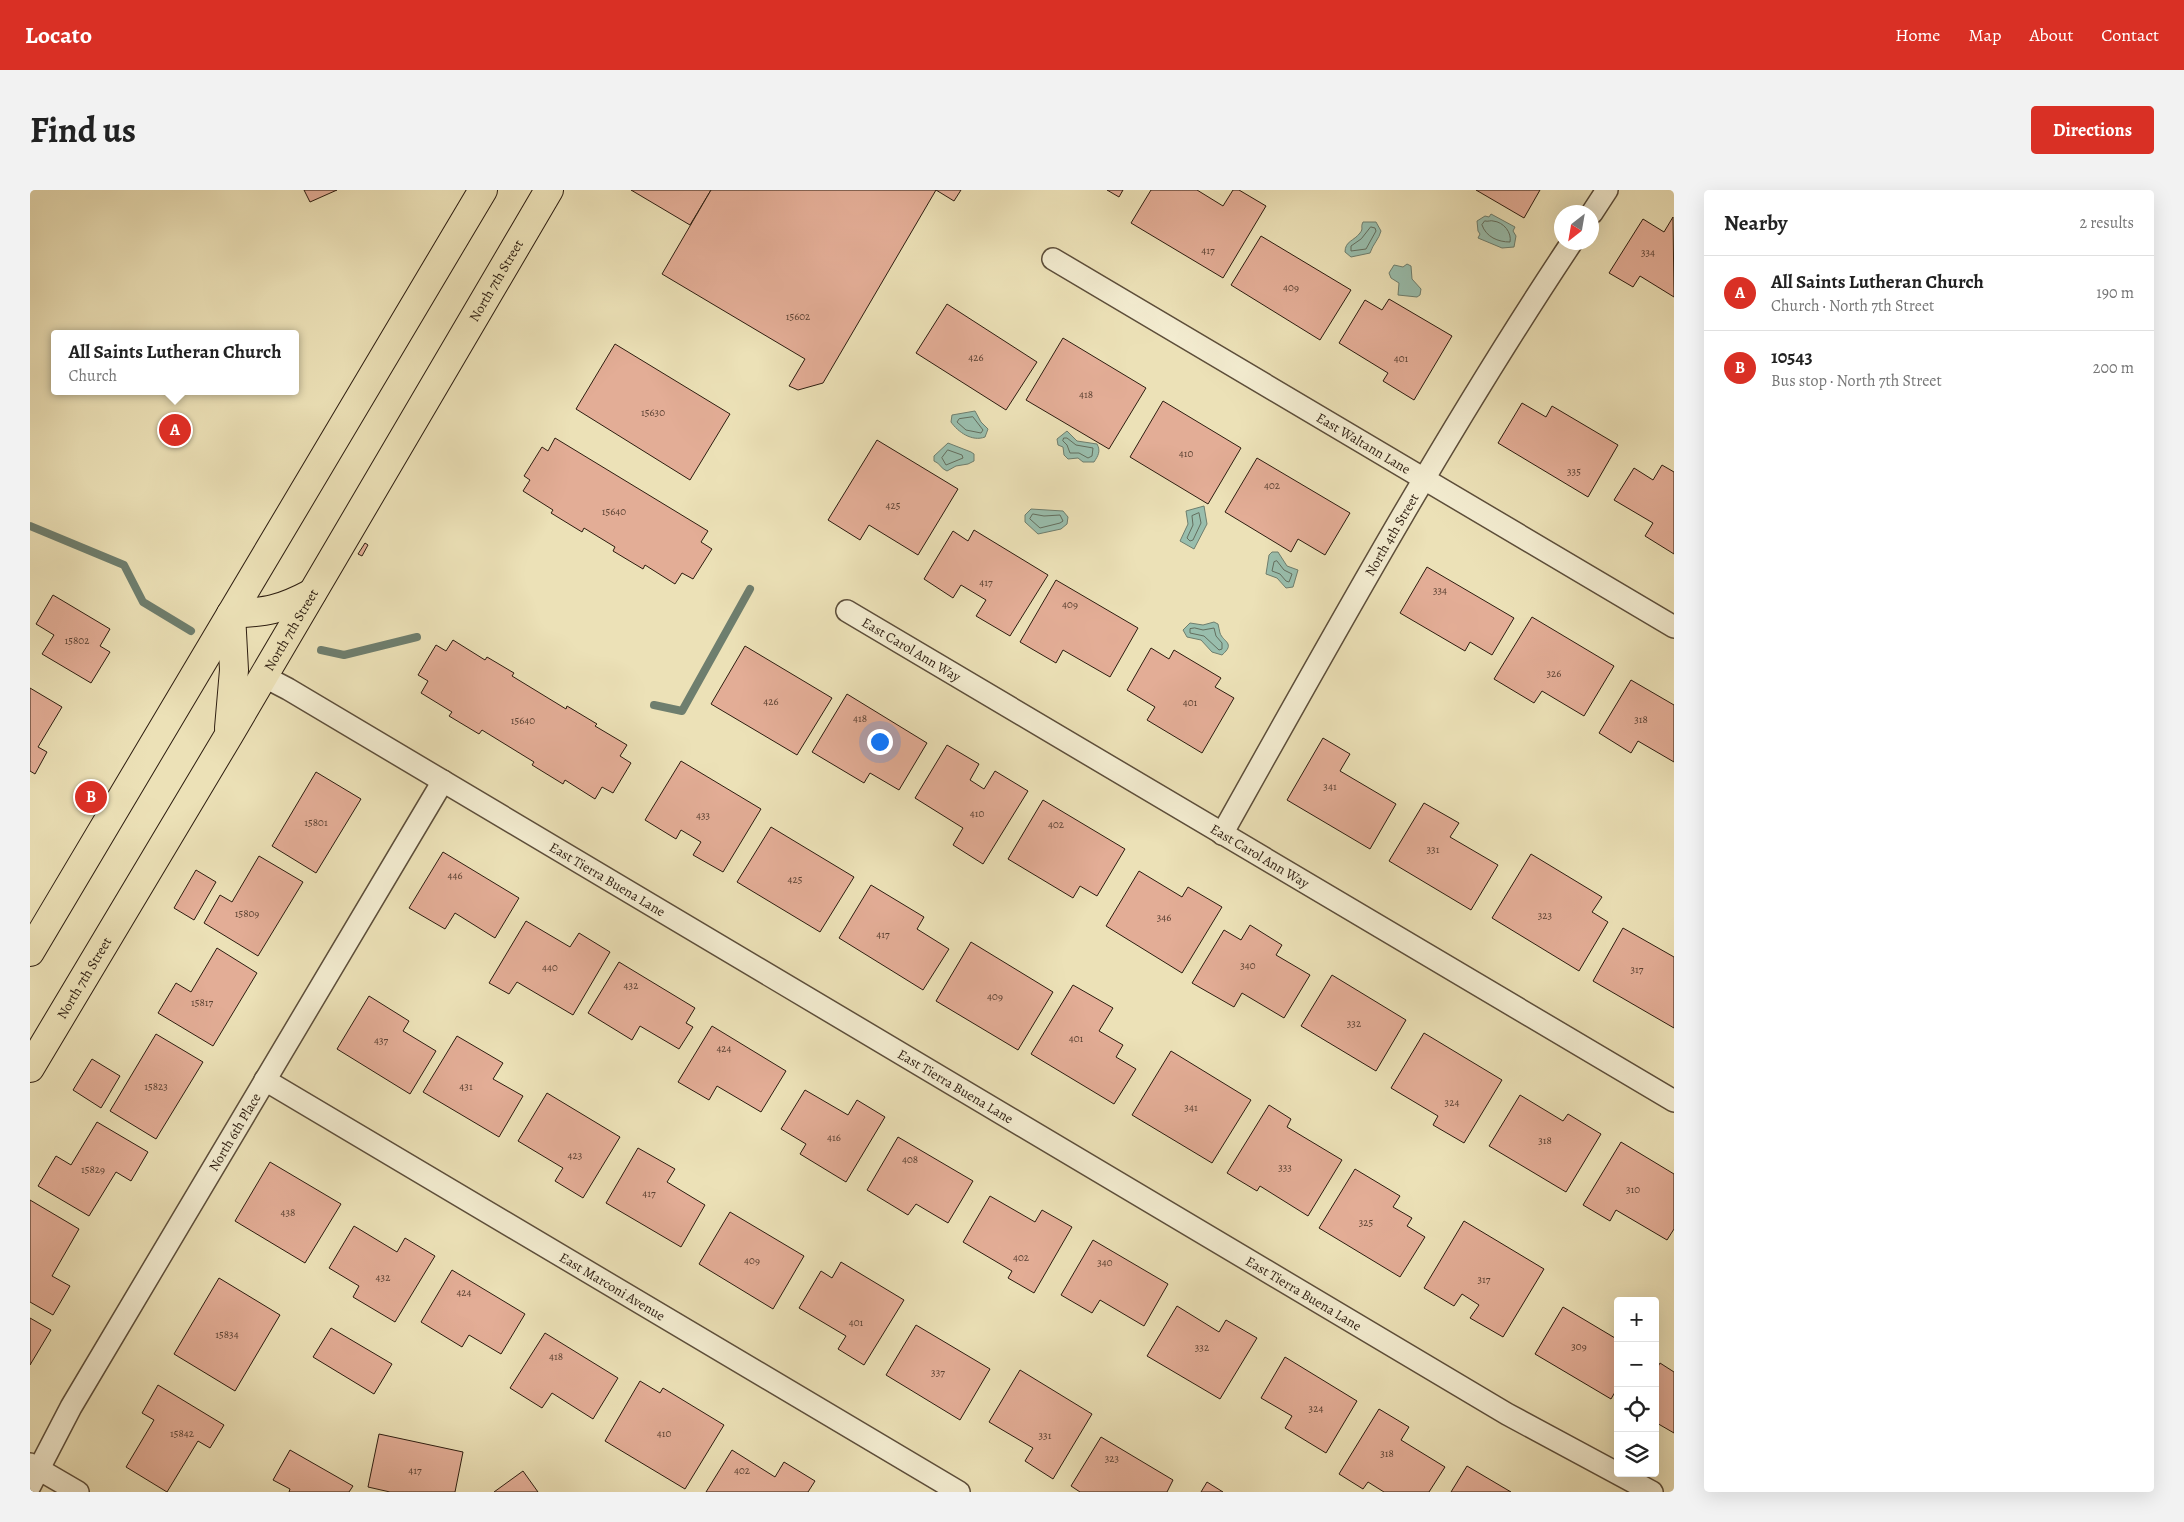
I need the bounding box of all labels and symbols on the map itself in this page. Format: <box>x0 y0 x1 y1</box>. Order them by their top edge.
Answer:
north arrow <box>1554 205 1599 250</box>
street label: North 7th Street <box>464 236 528 325</box>
house number: 417 <box>1201 243 1215 258</box>
house number: 334 <box>1641 245 1655 260</box>
house number: 409 <box>1283 280 1299 295</box>
house number: 15602 <box>786 309 810 324</box>
house number: 426 <box>968 350 984 365</box>
house number: 401 <box>1394 351 1409 366</box>
house number: 418 <box>1079 387 1093 402</box>
house number: 15630 <box>641 405 665 420</box>
street label: East Waltann Lane <box>1313 408 1414 478</box>
pin: A <box>159 411 191 449</box>
house number: 410 <box>1179 446 1193 461</box>
house number: 335 <box>1567 464 1581 479</box>
house number: 402 <box>1264 478 1280 493</box>
street label: North 4th Street <box>1360 489 1423 579</box>
house number: 425 <box>886 498 901 513</box>
house number: 15640 <box>602 504 626 519</box>
house number: 417 <box>979 575 993 590</box>
house number: 334 <box>1433 583 1447 598</box>
street label: North 7th Street <box>259 585 323 674</box>
house number: 409 <box>1062 597 1078 612</box>
street label: East Carol Ann Way <box>859 613 965 686</box>
house number: 15802 <box>65 633 89 648</box>
house number: 326 <box>1547 666 1561 681</box>
house number: 426 <box>763 694 779 709</box>
house number: 401 <box>1183 695 1198 710</box>
house number: 418 <box>853 711 867 726</box>
house number: 318 <box>1634 712 1648 727</box>
house number: 15640 <box>511 713 535 728</box>
your location <box>867 729 893 755</box>
pin: B <box>75 778 107 816</box>
house number: 341 <box>1323 779 1337 794</box>
house number: 410 <box>970 806 984 821</box>
house number: 433 <box>696 808 710 823</box>
house number: 15801 <box>304 815 328 830</box>
house number: 402 <box>1048 817 1064 832</box>
street label: East Carol Ann Way <box>1207 819 1314 893</box>
street label: East Tierra Buena Lane <box>546 837 669 921</box>
house number: 331 <box>1427 842 1440 857</box>
house number: 446 <box>447 868 463 883</box>
house number: 425 <box>788 872 803 887</box>
house number: 15809 <box>235 906 259 921</box>
house number: 323 <box>1538 908 1552 923</box>
house number: 346 <box>1157 910 1171 925</box>
house number: 417 <box>876 927 890 942</box>
street label: North 7th Street <box>52 933 116 1022</box>
house number: 340 <box>1240 958 1256 973</box>
house number: 440 <box>542 960 558 975</box>
house number: 317 <box>1631 962 1644 977</box>
house number: 432 <box>624 978 638 993</box>
house number: 409 <box>987 989 1003 1004</box>
house number: 15817 <box>191 995 213 1010</box>
house number: 332 <box>1347 1016 1361 1031</box>
house number: 401 <box>1069 1031 1084 1046</box>
house number: 437 <box>374 1033 388 1048</box>
house number: 424 <box>716 1041 732 1056</box>
street label: East Tierra Buena Lane <box>894 1044 1017 1128</box>
house number: 15823 <box>144 1079 168 1094</box>
house number: 431 <box>459 1079 473 1094</box>
street label: North 6th Place <box>204 1089 265 1175</box>
house number: 324 <box>1445 1095 1459 1110</box>
house number: 341 <box>1184 1100 1198 1115</box>
house number: 416 <box>827 1130 841 1145</box>
house number: 318 <box>1538 1133 1552 1148</box>
house number: 423 <box>568 1148 582 1163</box>
house number: 408 <box>902 1152 918 1167</box>
house number: 333 <box>1278 1160 1292 1175</box>
house number: 15829 <box>81 1162 105 1177</box>
house number: 310 <box>1626 1182 1640 1197</box>
house number: 417 <box>642 1186 656 1201</box>
house number: 438 <box>281 1205 295 1220</box>
house number: 325 <box>1359 1215 1374 1230</box>
street label: East Marconi Avenue <box>556 1247 669 1325</box>
house number: 402 <box>1013 1250 1029 1265</box>
street label: East Tierra Buena Lane <box>1242 1251 1365 1335</box>
house number: 409 <box>744 1253 760 1268</box>
house number: 340 <box>1097 1255 1113 1270</box>
house number: 432 <box>376 1270 390 1285</box>
house number: 317 <box>1478 1272 1491 1287</box>
house number: 424 <box>456 1285 472 1300</box>
house number: 401 <box>849 1315 864 1330</box>
house number: 15834 <box>215 1327 239 1342</box>
house number: 309 <box>1571 1339 1587 1354</box>
house number: 332 <box>1195 1340 1209 1355</box>
house number: 418 <box>549 1349 563 1364</box>
house number: 337 <box>931 1365 945 1380</box>
house number: 324 <box>1309 1401 1323 1416</box>
house number: 15842 <box>170 1426 194 1441</box>
house number: 410 <box>657 1426 671 1441</box>
house number: 331 <box>1039 1428 1052 1443</box>
house number: 318 <box>1380 1446 1394 1461</box>
house number: 323 <box>1105 1451 1119 1466</box>
house number: 417 <box>408 1463 422 1478</box>
house number: 402 <box>734 1463 750 1478</box>

